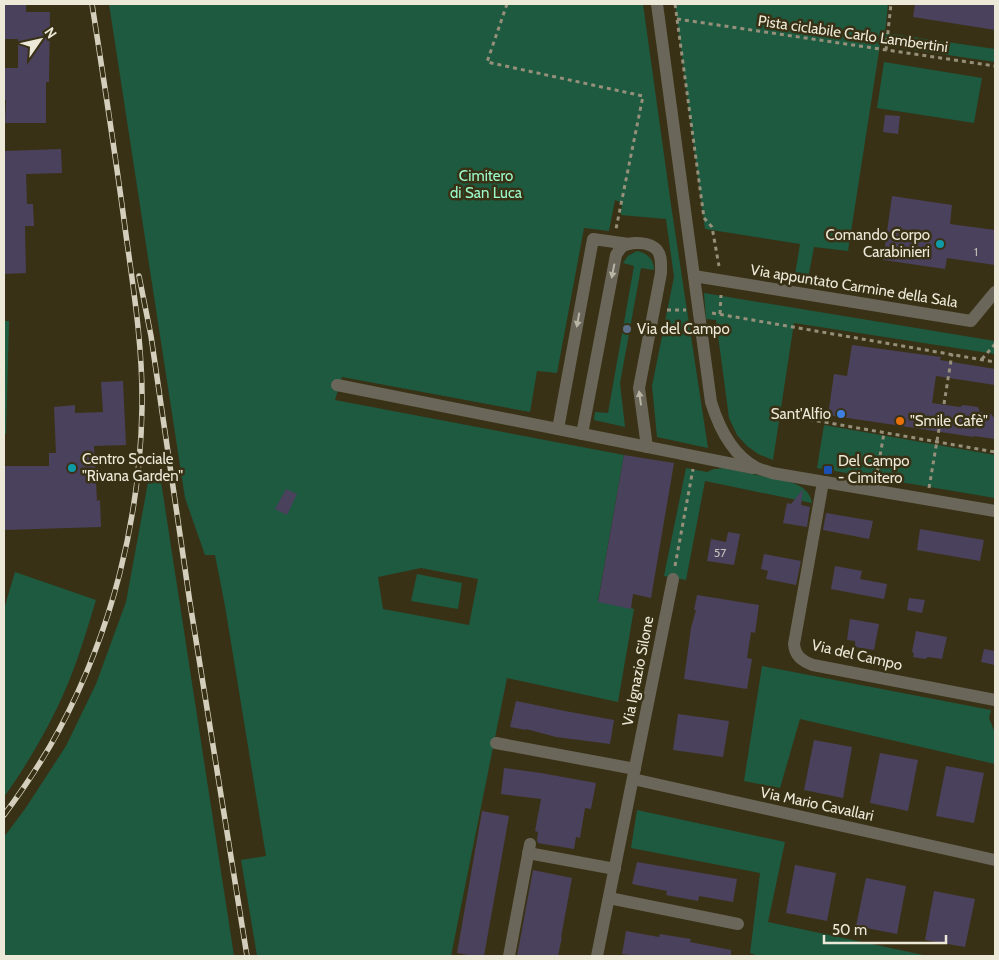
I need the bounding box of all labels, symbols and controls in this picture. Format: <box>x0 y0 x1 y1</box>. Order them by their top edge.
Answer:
street label: Pista ciclabile Carlo Lambertini <box>757 12 949 56</box>
north arrow <box>15 15 65 65</box>
text: N <box>41 24 61 42</box>
park label: Cimitero di San Luca <box>450 167 523 202</box>
place label: Comando Corpo Carabinieri <box>825 226 930 261</box>
marker: Comando Corpo Carabinieri <box>934 238 946 250</box>
house number: 1 <box>974 244 978 259</box>
street label: Via appuntato Carmine della Sala <box>749 261 960 311</box>
one-way arrow <box>609 263 617 278</box>
one-way arrow <box>574 313 582 329</box>
place label: Via del Campo <box>637 320 730 338</box>
marker: Via del Campo <box>621 323 633 335</box>
one-way arrow <box>636 390 644 406</box>
place label: Sant'Alfio <box>771 405 831 423</box>
marker: Sant'Alfio <box>835 408 847 420</box>
place label: "Smile Cafè" <box>910 412 988 430</box>
marker: "Smile Cafè" <box>894 415 906 427</box>
place label: Centro Sociale "Rivana Garden" <box>82 450 183 485</box>
place label: Del Campo - Cimitero <box>838 452 910 487</box>
marker: Centro Sociale "Rivana Garden" <box>66 462 78 474</box>
marker: Del Campo - Cimitero <box>822 464 834 476</box>
house number: 57 <box>714 545 726 560</box>
street label: Via Ignazio Silone <box>619 614 658 728</box>
street label: Via del Campo <box>810 636 904 674</box>
street label: Via Mario Cavallari <box>759 783 875 825</box>
scale bar <box>824 912 946 944</box>
text: 50 m <box>832 921 867 939</box>

